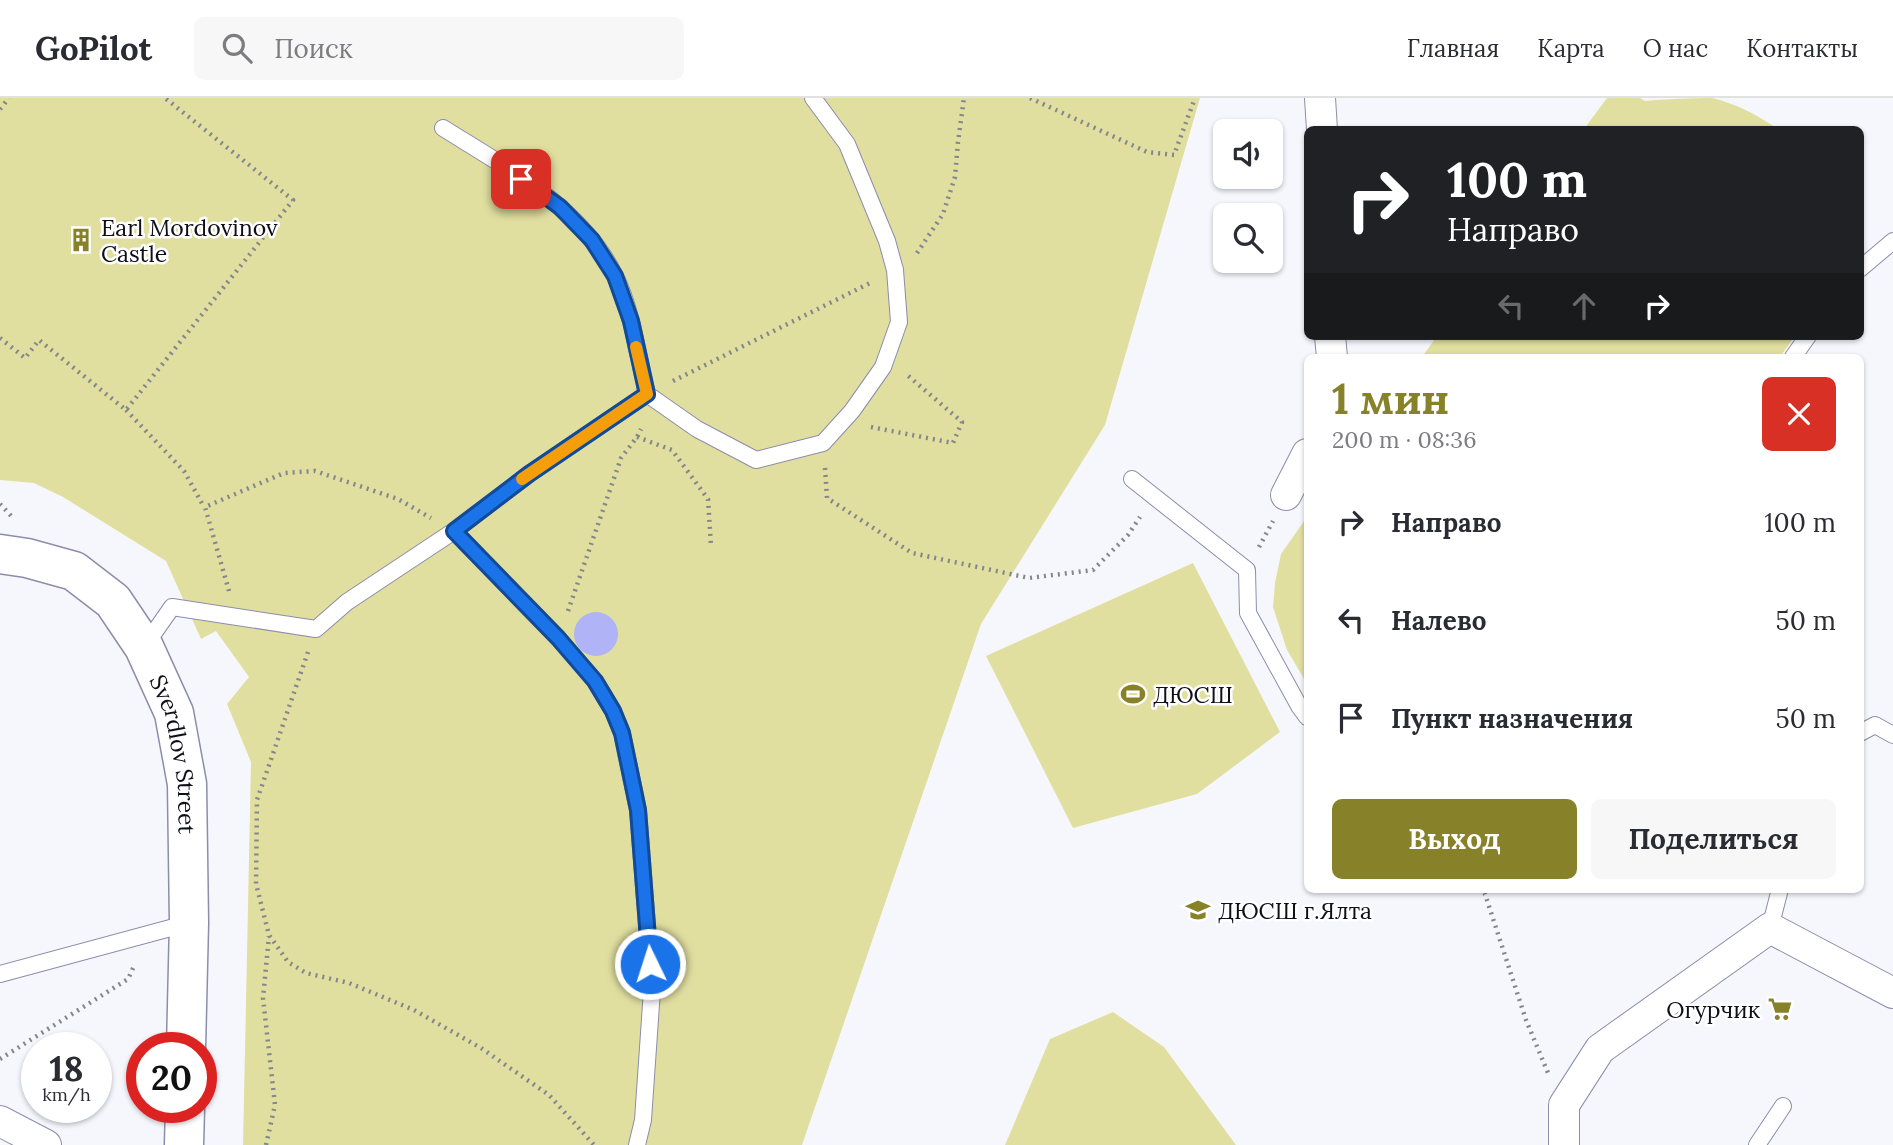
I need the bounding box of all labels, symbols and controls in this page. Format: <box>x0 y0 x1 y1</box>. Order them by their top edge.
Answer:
search box <box>194 17 684 80</box>
text: GoPilot <box>35 27 152 69</box>
icon: search <box>218 29 256 67</box>
text: Поиск <box>274 32 353 65</box>
text: Главная <box>1407 33 1499 64</box>
text: Карта <box>1537 33 1605 64</box>
text: О нас <box>1643 33 1708 64</box>
text: Контакты <box>1746 33 1858 64</box>
map controls <box>1213 119 1283 273</box>
button: sound <box>1213 119 1283 189</box>
text: 100 m <box>1447 148 1587 210</box>
pin <box>491 149 551 209</box>
icon: right <box>1332 154 1423 245</box>
icon: arrive <box>502 160 540 198</box>
button: search <box>1213 203 1283 273</box>
text: Направо <box>1447 209 1579 250</box>
place label: Earl Mordovinov Castle <box>101 213 278 268</box>
building icon: Earl Mordovinov Castle <box>67 226 95 254</box>
icon: left <box>1492 287 1530 325</box>
icon: ahead <box>1565 287 1603 325</box>
icon: right <box>1638 287 1676 325</box>
text: 1 мин <box>1332 372 1449 426</box>
button: close <box>1762 377 1836 451</box>
text: 200 m · 08:36 <box>1332 425 1476 454</box>
icon: right <box>1332 503 1370 541</box>
text: Направо <box>1391 506 1502 539</box>
text: 100 m <box>1764 506 1836 539</box>
icon: left <box>1332 601 1370 639</box>
text: Налево <box>1391 604 1487 637</box>
text: 50 m <box>1776 604 1836 637</box>
street label: Sverdlov Street <box>144 670 202 834</box>
sports icon: ДЮСШ <box>1119 680 1147 708</box>
place label: ДЮСШ <box>1153 680 1233 709</box>
icon: arrive <box>1332 699 1370 737</box>
text: Пункт назначения <box>1391 702 1633 735</box>
text: 50 m <box>1776 702 1836 735</box>
button: Выход <box>1332 799 1577 879</box>
button: Поделиться <box>1591 799 1836 879</box>
school or university icon: ДЮСШ г.Ялта <box>1184 896 1212 924</box>
place label: ДЮСШ г.Ялта <box>1218 896 1372 925</box>
position arrow <box>613 927 687 1001</box>
place label: Огурчик <box>1666 995 1761 1024</box>
supermarket icon: Огурчик <box>1766 995 1794 1023</box>
speed limit sign: 20 <box>126 1032 217 1123</box>
text: 18 <box>49 1046 84 1091</box>
text: km/h <box>42 1083 91 1106</box>

